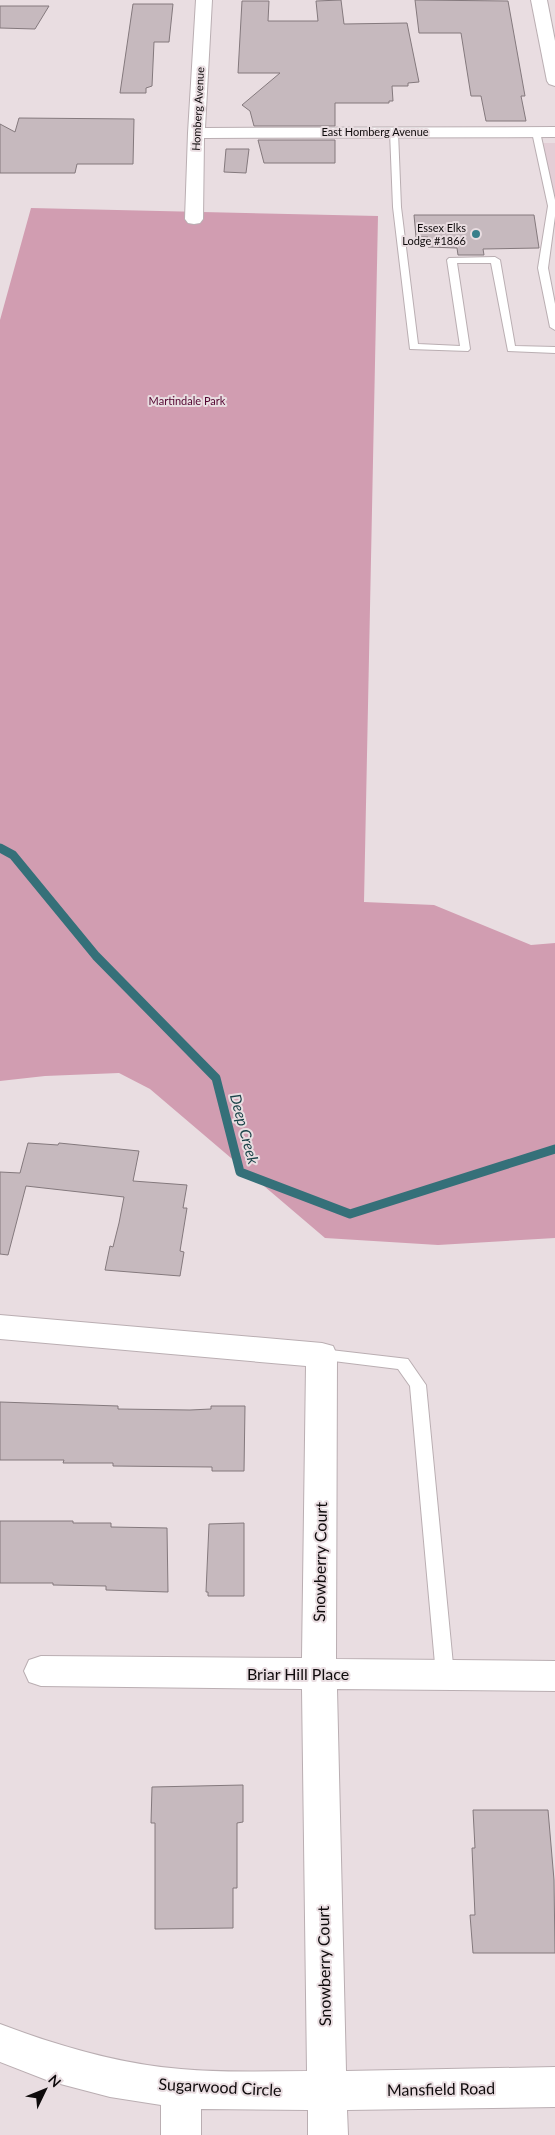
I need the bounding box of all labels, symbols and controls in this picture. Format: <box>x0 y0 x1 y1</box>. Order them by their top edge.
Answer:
street label: Homberg Avenue <box>189 67 206 151</box>
street label: East Homberg Avenue <box>321 125 429 138</box>
place label: Essex Elks Lodge #1866 <box>402 221 466 247</box>
marker: Essex Elks Lodge #1866 <box>470 228 482 240</box>
park label: Martindale Park <box>149 394 226 407</box>
water label: Deep Creek <box>227 1092 263 1167</box>
street label: Snowberry Court <box>309 1502 330 1622</box>
street label: Briar Hill Place <box>247 1664 349 1683</box>
street label: Snowberry Court <box>313 1906 334 2026</box>
north arrow <box>20 2065 70 2115</box>
text: N <box>45 2071 65 2091</box>
street label: Sugarwood Circle <box>158 2074 282 2099</box>
street label: Mansfield Road <box>387 2078 495 2099</box>

